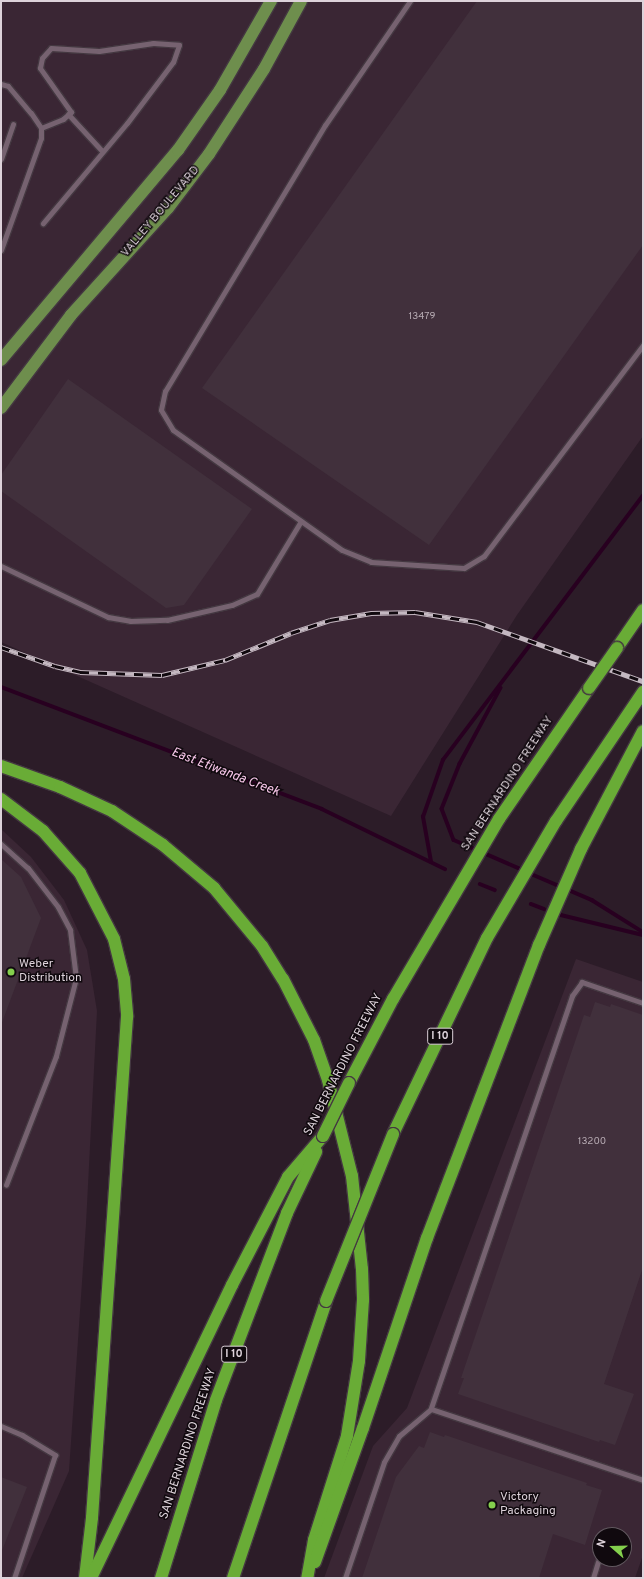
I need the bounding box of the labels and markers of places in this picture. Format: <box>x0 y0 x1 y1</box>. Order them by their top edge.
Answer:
place label: Weber Distribution <box>19 958 82 986</box>
marker: Weber Distribution <box>6 967 16 977</box>
place label: Victory Packaging <box>500 1491 556 1519</box>
marker: Victory Packaging <box>487 1500 497 1510</box>

